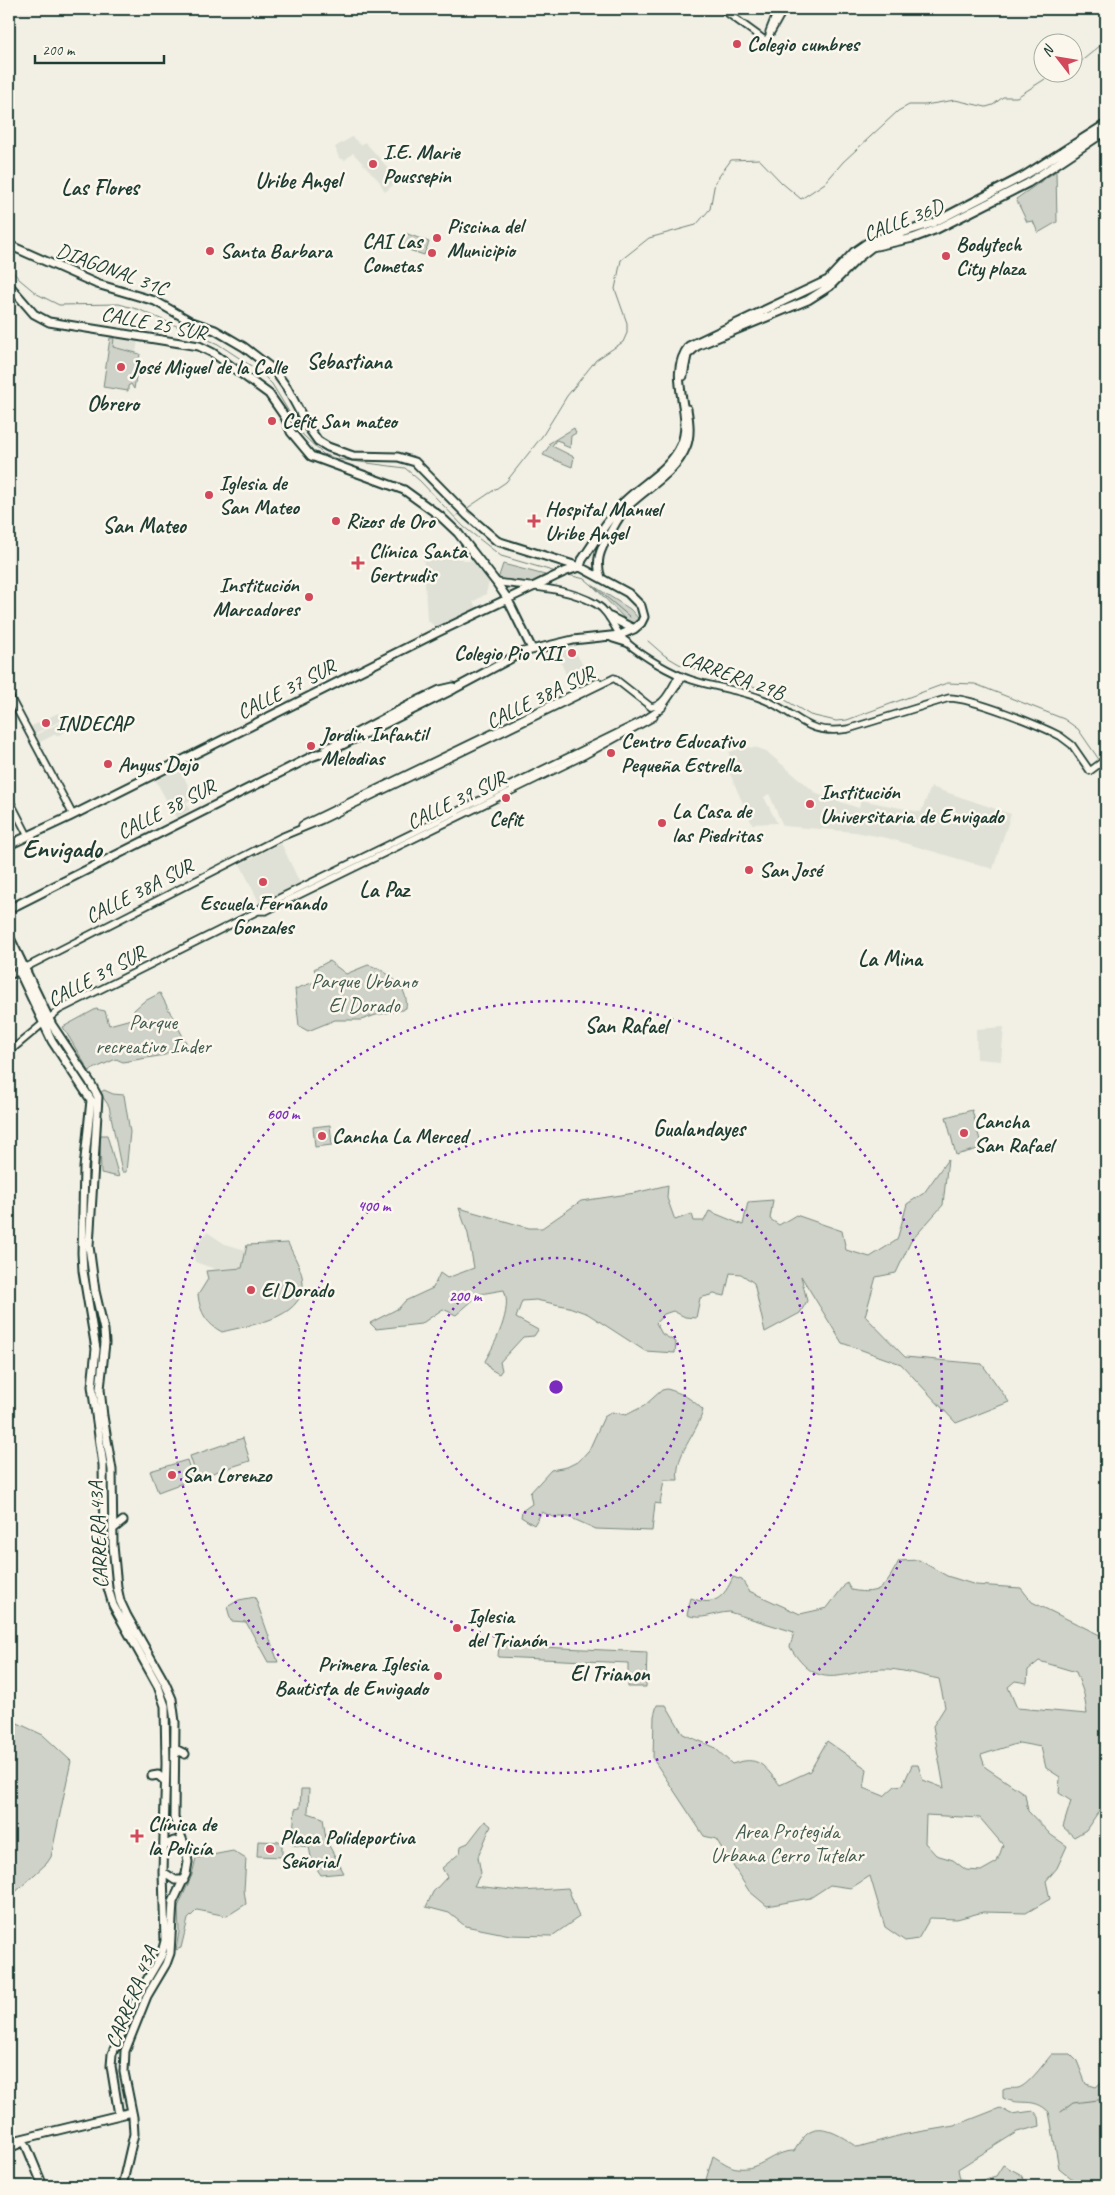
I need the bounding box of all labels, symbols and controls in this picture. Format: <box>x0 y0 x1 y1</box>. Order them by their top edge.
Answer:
place label: Colegio cumbres <box>747 31 861 57</box>
scale bar <box>35 32 164 64</box>
north arrow <box>1032 32 1082 82</box>
marker: Colegio cumbres <box>731 38 743 50</box>
text: 200 m <box>42 41 76 60</box>
text: N <box>1038 41 1058 60</box>
place label: I.E. Marie Poussepin <box>383 139 462 189</box>
marker: I.E. Marie Poussepin <box>367 158 379 170</box>
district label: Uribe Angel <box>255 167 345 195</box>
district label: Las Flores <box>61 174 141 202</box>
street label: CALLE 36D <box>860 192 948 247</box>
place label: Piscina del Municipio <box>447 213 527 263</box>
place label: CAI Las Cometas <box>362 228 425 278</box>
place label: Bodytech City plaza <box>956 231 1027 282</box>
marker: Piscina del Municipio <box>431 232 443 244</box>
street label: DIAGONAL 31C <box>53 237 173 302</box>
place label: Santa Barbara <box>220 238 333 264</box>
marker: Santa Barbara <box>204 245 216 257</box>
marker: CAI Las Cometas <box>426 247 438 259</box>
marker: Bodytech City plaza <box>940 250 952 262</box>
street label: CALLE 25 SUR <box>99 300 211 346</box>
district label: Sebastiana <box>307 348 393 376</box>
place label: José Miguel de la Calle <box>129 354 288 380</box>
marker: José Miguel de la Calle <box>115 361 127 373</box>
district label: Obrero <box>87 390 141 418</box>
place label: Cefit San mateo <box>282 408 399 434</box>
marker: Cefit San mateo <box>266 415 278 427</box>
place label: Iglesia de San Mateo <box>219 470 300 520</box>
marker: Iglesia de San Mateo <box>203 489 215 501</box>
place label: Hospital Manuel Uribe Angel <box>545 496 666 546</box>
place label: Rizos de Oro <box>346 508 436 534</box>
district label: San Mateo <box>102 512 188 540</box>
marker: Hospital Manuel Uribe Angel <box>527 514 541 528</box>
marker: Rizos de Oro <box>330 515 342 527</box>
place label: Clínica Santa Gertrudis <box>369 538 469 588</box>
marker: Clínica Santa Gertrudis <box>351 556 365 570</box>
place label: Institución Marcadores <box>213 572 302 622</box>
marker: Institución Marcadores <box>303 591 315 603</box>
place label: Colegio Pio XII <box>454 640 566 666</box>
street label: CARRERA 29B <box>678 644 790 706</box>
marker: Colegio Pio XII <box>566 647 578 659</box>
street label: CALLE 37 SUR <box>233 652 342 725</box>
street label: CALLE 38A SUR <box>482 658 601 734</box>
place label: INDECAP <box>56 710 135 736</box>
marker: INDECAP <box>40 717 52 729</box>
place label: Jordin Infantil Melodias <box>319 721 432 771</box>
place label: Centro Educativo Pequeña Estrella <box>621 728 746 778</box>
marker: Jordin Infantil Melodias <box>305 740 317 752</box>
marker: Centro Educativo Pequeña Estrella <box>605 747 617 759</box>
place label: Anyus Dojo <box>118 751 199 778</box>
marker: Anyus Dojo <box>102 758 114 770</box>
street label: CALLE 39 SUR <box>402 764 512 835</box>
street label: CALLE 38 SUR <box>113 772 222 845</box>
place label: Institución Universitaria de Envigado <box>820 779 1005 829</box>
marker: Cefit <box>500 792 512 804</box>
place label: La Casa de las Piedritas <box>672 798 764 848</box>
marker: Institución Universitaria de Envigado <box>804 798 816 810</box>
place label: Cefit <box>489 806 525 832</box>
marker: La Casa de las Piedritas <box>656 817 668 829</box>
district label: Envigado <box>22 832 103 865</box>
street label: CALLE 38A SUR <box>81 852 199 929</box>
place label: San José <box>759 857 825 883</box>
marker: San José <box>743 864 755 876</box>
marker: Escuela Fernando Gonzales <box>257 876 269 888</box>
district label: La Paz <box>359 876 412 904</box>
place label: Escuela Fernando Gonzales <box>200 890 328 940</box>
street label: CALLE 39 SUR <box>43 938 151 1013</box>
district label: La Mina <box>858 945 924 973</box>
park label: Parque Urbano El Dorado <box>311 968 420 1018</box>
park label: Parque recreativo Inder <box>95 1009 212 1059</box>
district label: San Rafael <box>585 1012 672 1040</box>
text: 600 m <box>267 1105 301 1124</box>
place label: Cancha San Rafael <box>974 1108 1057 1158</box>
district label: Gualandayes <box>653 1115 747 1143</box>
place label: Cancha La Merced <box>332 1123 471 1149</box>
marker: Cancha San Rafael <box>958 1127 970 1139</box>
marker: Cancha La Merced <box>316 1130 328 1142</box>
text: 400 m <box>358 1197 392 1216</box>
place label: El Dorado <box>261 1277 335 1303</box>
marker: El Dorado <box>245 1284 257 1296</box>
text: 200 m <box>449 1287 483 1306</box>
centre of rings <box>547 1378 565 1396</box>
place label: San Lorenzo <box>182 1462 273 1488</box>
marker: San Lorenzo <box>166 1469 178 1481</box>
street label: CARRERA 43A <box>82 1479 114 1589</box>
place label: Iglesia del Trianón <box>467 1603 548 1653</box>
marker: Iglesia del Trianón <box>451 1622 463 1634</box>
place label: Primera Iglesia Bautista de Envigado <box>275 1651 430 1701</box>
district label: El Trianon <box>570 1660 651 1688</box>
marker: Primera Iglesia Bautista de Envigado <box>432 1670 444 1682</box>
place label: Clínica de la Policía <box>148 1811 218 1861</box>
park label: Area Protegida Urbana Cerro Tutelar <box>710 1818 865 1868</box>
place label: Placa Polideportiva Señorial <box>280 1824 416 1874</box>
marker: Clínica de la Policía <box>130 1829 144 1843</box>
marker: Placa Polideportiva Señorial <box>264 1843 276 1855</box>
street label: CARRERA 43A <box>99 1941 164 2052</box>

